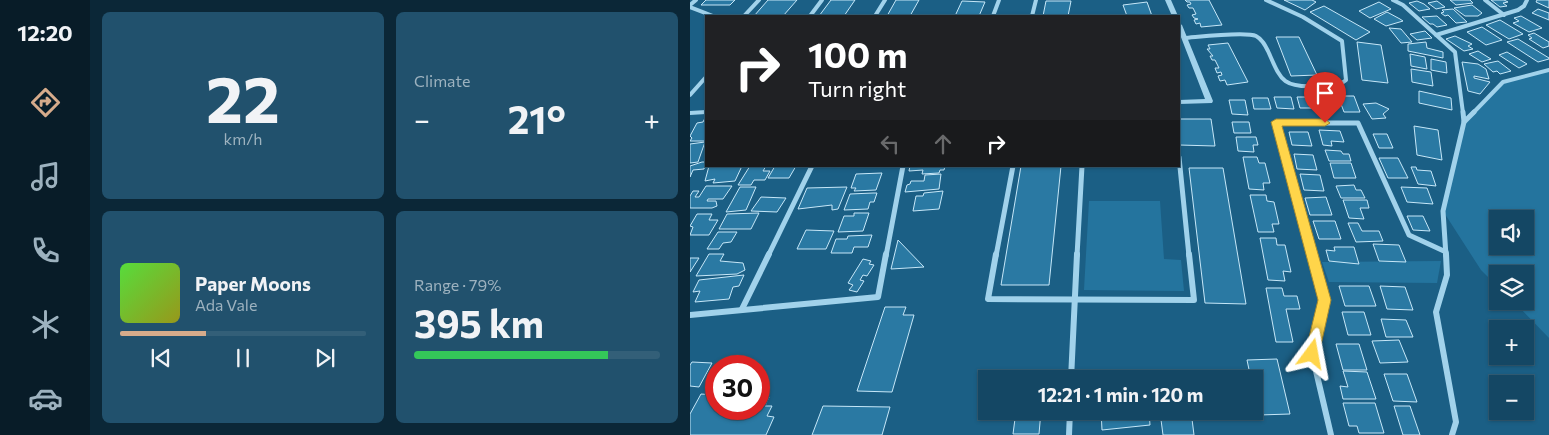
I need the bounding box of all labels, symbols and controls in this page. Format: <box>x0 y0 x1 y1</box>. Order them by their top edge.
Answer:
text: 12:20 <box>17 19 73 46</box>
text: 100 m <box>808 32 908 75</box>
icon: right <box>725 35 790 100</box>
text: 22 <box>206 57 280 136</box>
text: Climate <box>414 71 470 90</box>
pin <box>1304 72 1346 123</box>
text: Turn right <box>808 75 906 102</box>
icon: arrive <box>1311 79 1339 107</box>
icon: directions <box>28 85 63 120</box>
text: 21° <box>508 95 566 142</box>
text: − <box>414 102 430 136</box>
text: + <box>644 102 660 136</box>
text: km/h <box>224 129 262 148</box>
icon: left <box>876 130 904 158</box>
icon: ahead <box>929 130 957 158</box>
icon: right <box>982 130 1010 158</box>
icon: music <box>28 159 63 194</box>
map controls <box>1489 210 1534 420</box>
button: sound <box>1489 210 1534 255</box>
icon: phone <box>28 233 63 268</box>
button: layers <box>1489 265 1534 310</box>
text: Paper Moons <box>195 272 311 295</box>
text: Range · 79% <box>414 275 501 294</box>
text: Ada Vale <box>195 295 257 314</box>
text: 395 km <box>414 299 544 346</box>
icon: climate <box>28 307 63 342</box>
button: + <box>1489 320 1534 365</box>
position arrow <box>1285 327 1337 379</box>
icon: previous <box>147 344 175 372</box>
icon: pause <box>229 344 257 372</box>
icon: next <box>311 344 339 372</box>
speed limit sign: 30 <box>705 355 770 420</box>
button: − <box>1489 375 1534 420</box>
icon: car <box>28 381 63 416</box>
text: 12:21 · 1 min · 120 m <box>1038 383 1203 406</box>

